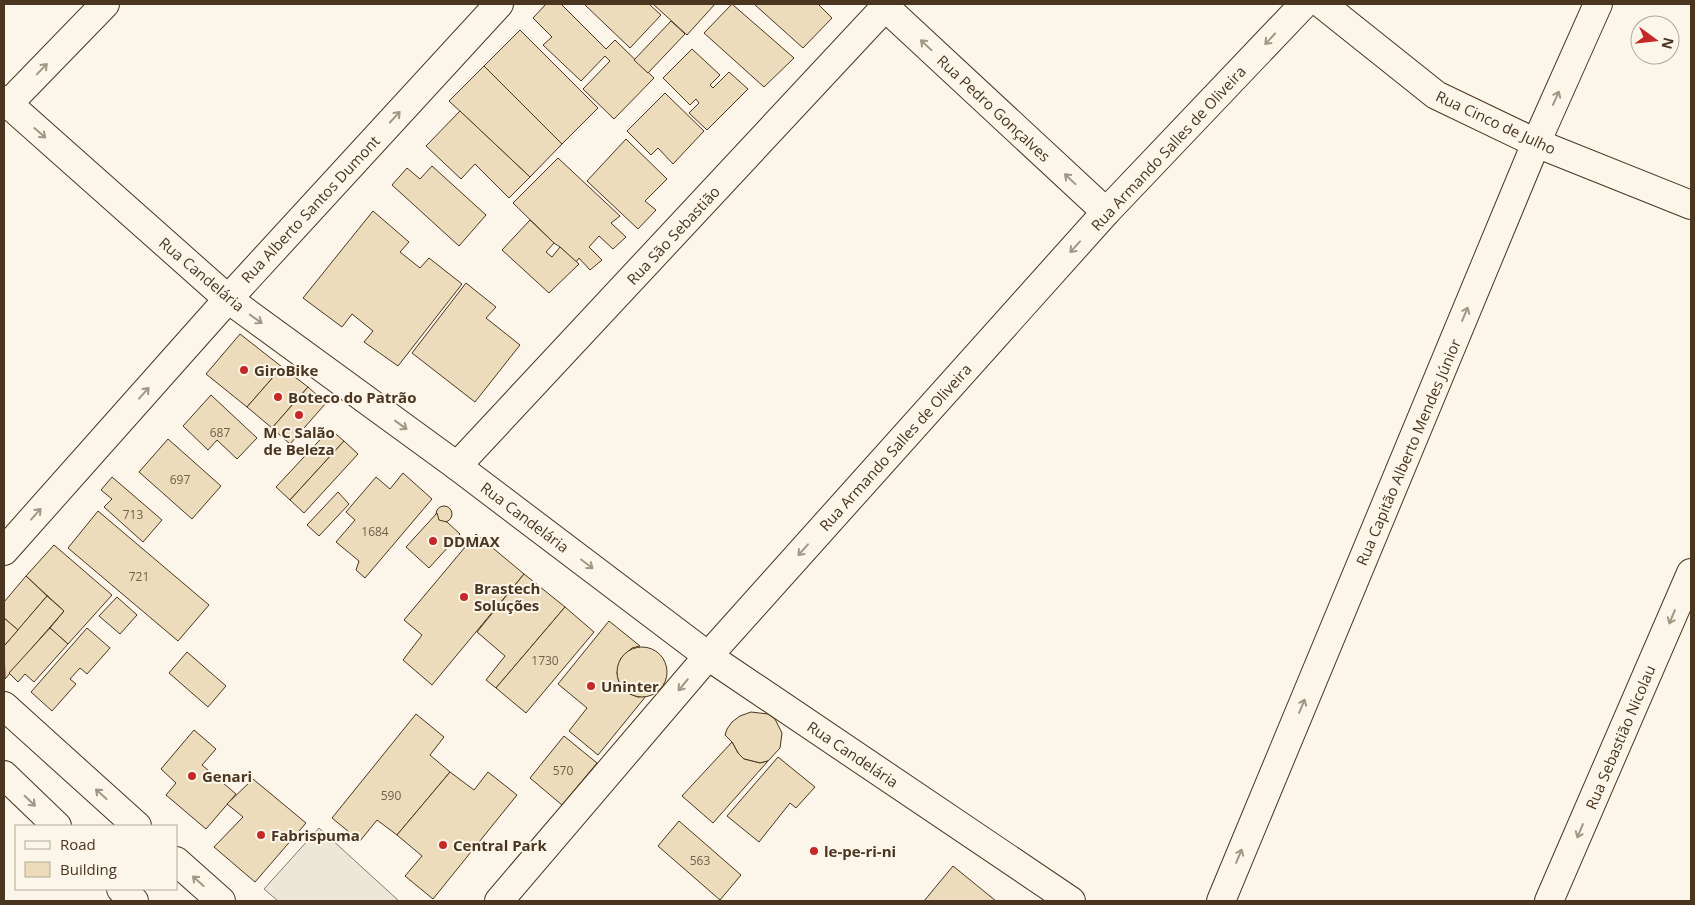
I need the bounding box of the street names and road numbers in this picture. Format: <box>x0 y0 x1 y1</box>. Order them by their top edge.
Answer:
street label: Rua Pedro Gonçalves <box>933 50 1055 166</box>
street label: Rua Armando Salles de Oliveira <box>1086 61 1250 235</box>
street label: Rua Cinco de Julho <box>1433 85 1559 159</box>
street label: Rua Alberto Santos Dumont <box>236 131 384 287</box>
street label: Rua São Sebastião <box>622 181 724 289</box>
street label: Rua Candelária <box>155 232 249 316</box>
street label: Rua Capitão Alberto Mendes Júnior <box>1351 336 1465 568</box>
street label: Rua Armando Salles de Oliveira <box>815 359 975 535</box>
street label: Rua Candelária <box>477 477 573 557</box>
street label: Rua Sebastião Nicolau <box>1581 662 1659 812</box>
street label: Rua Candelária <box>804 716 902 792</box>

